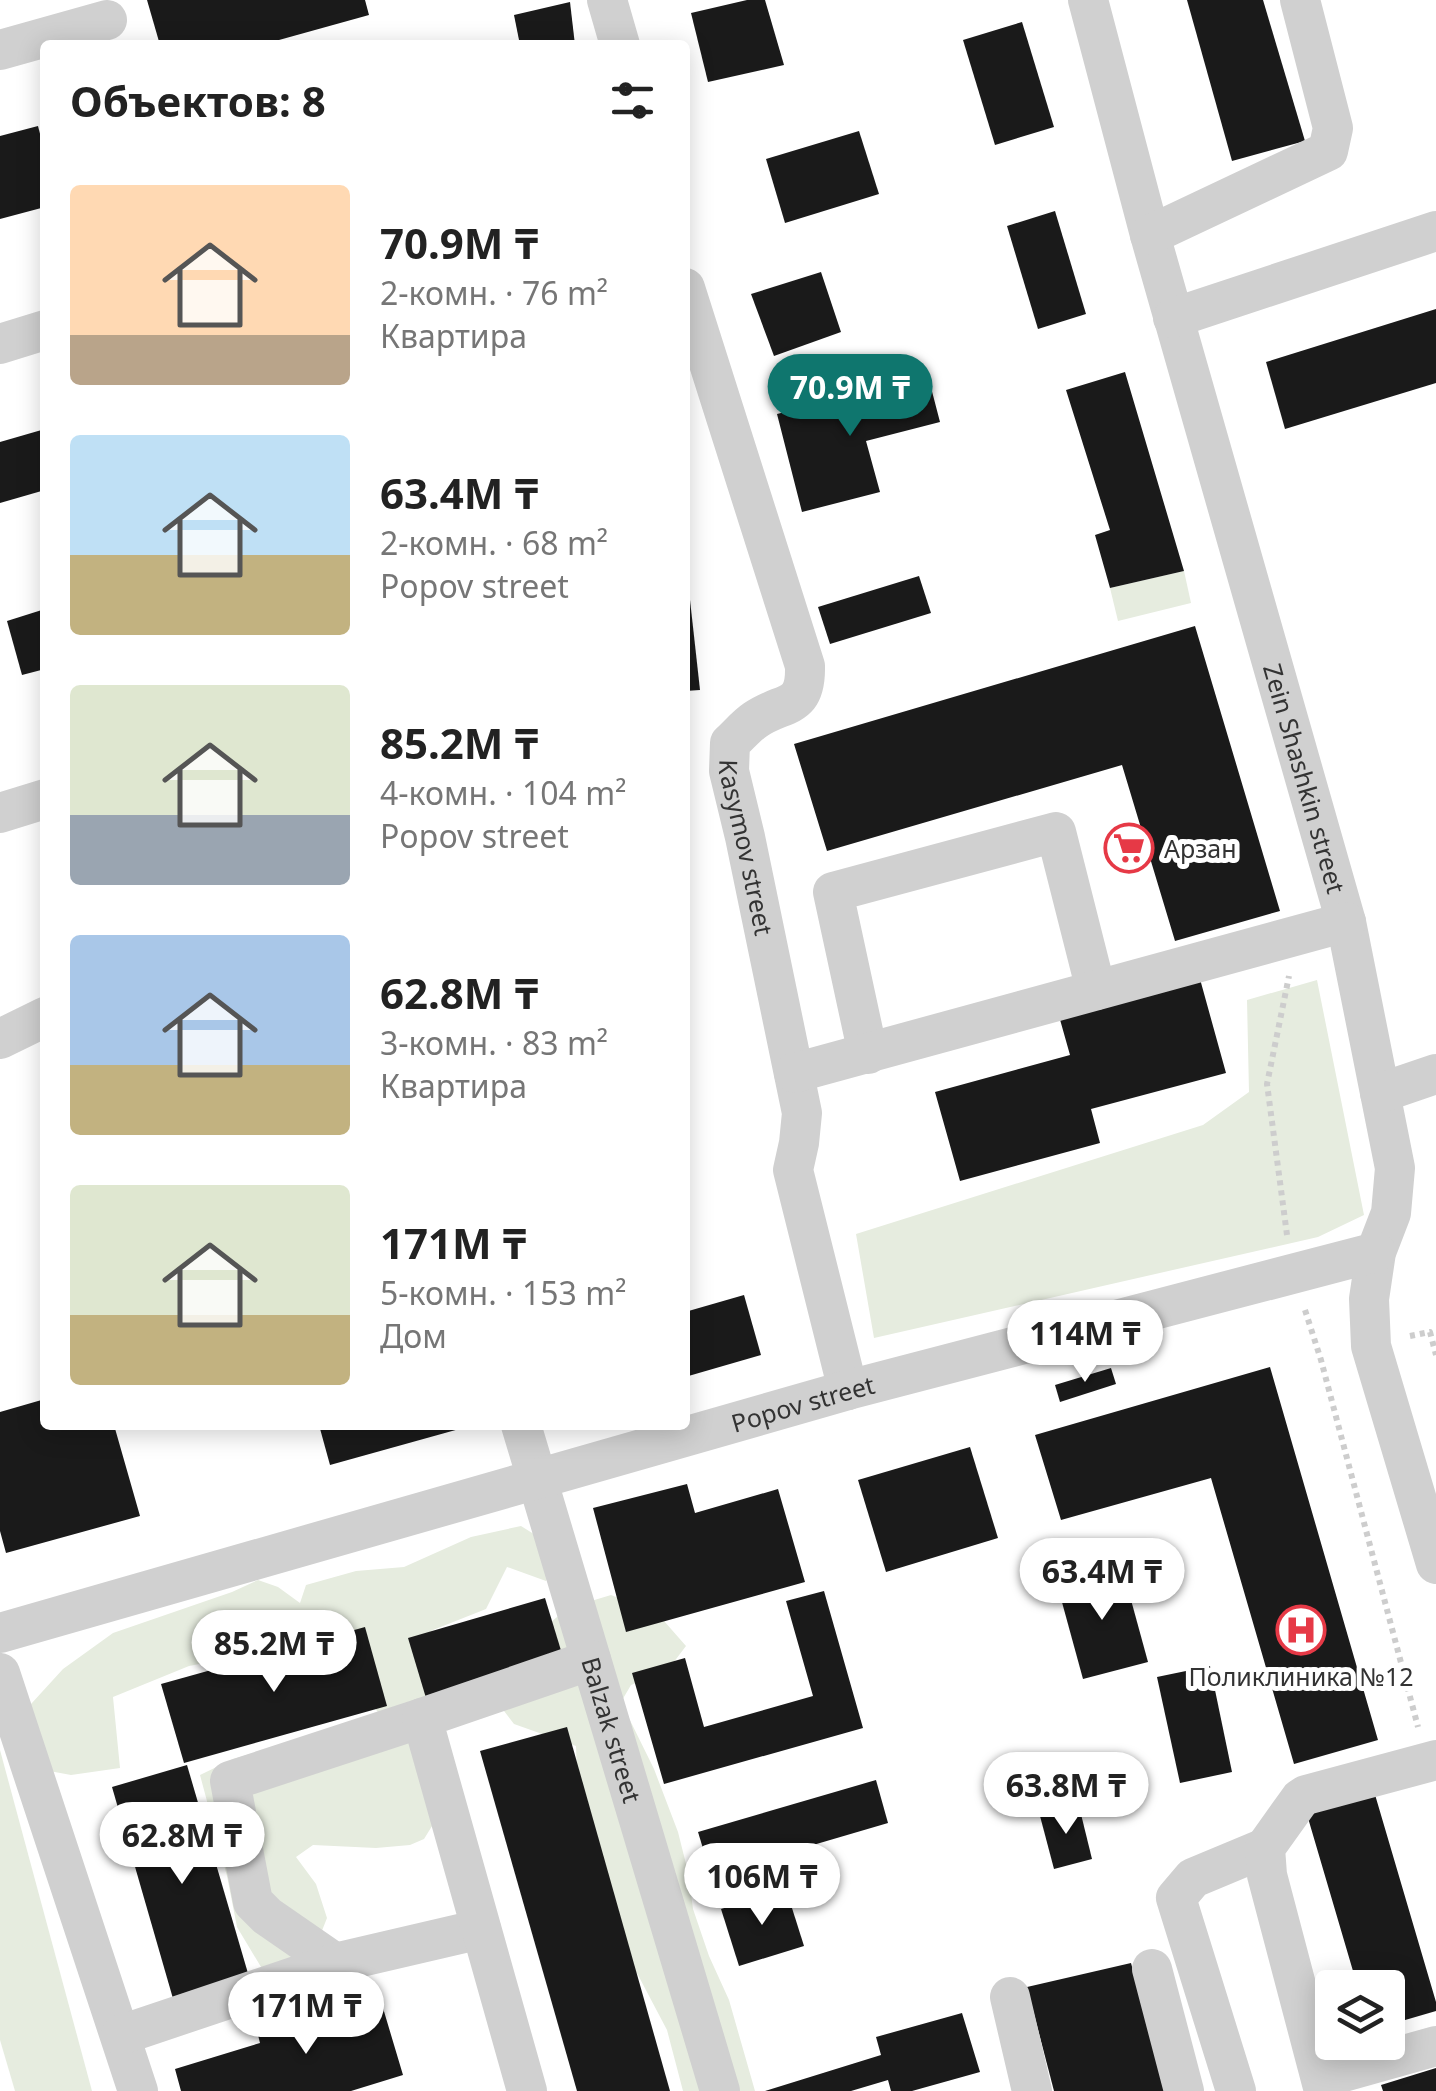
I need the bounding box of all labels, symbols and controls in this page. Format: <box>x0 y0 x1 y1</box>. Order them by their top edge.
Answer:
text: Объектов: 8 <box>70 72 326 129</box>
icon: filters <box>605 73 660 128</box>
text: 70.9M ₸ <box>380 214 538 271</box>
icon: home <box>150 225 270 345</box>
text: 2-комн. · 76 m² <box>380 271 608 314</box>
text: Квартира <box>380 314 527 357</box>
pin: 70.9M ₸ <box>758 354 942 439</box>
text: 70.9M ₸ <box>790 365 910 408</box>
text: 63.4M ₸ <box>380 464 538 521</box>
icon: home <box>150 475 270 595</box>
text: 2-комн. · 68 m² <box>380 521 608 564</box>
text: Popov street <box>380 564 569 607</box>
street label: Zein Shashkin street <box>1256 659 1354 897</box>
text: 85.2M ₸ <box>380 714 538 771</box>
icon: home <box>150 725 270 845</box>
street label: Kasymov street <box>712 759 782 938</box>
text: 4-комн. · 104 m² <box>380 771 626 814</box>
text: Popov street <box>380 814 569 857</box>
supermarket icon: Арзан <box>1103 822 1155 874</box>
place label: Арзан <box>1164 831 1237 865</box>
text: 62.8M ₸ <box>380 964 538 1021</box>
icon: home <box>150 975 270 1095</box>
text: 3-комн. · 83 m² <box>380 1021 608 1064</box>
text: Квартира <box>380 1064 527 1107</box>
text: 171M ₸ <box>380 1214 527 1271</box>
icon: home <box>150 1225 270 1345</box>
text: 5-комн. · 153 m² <box>380 1271 626 1314</box>
pin: 114M ₸ <box>1004 1300 1166 1385</box>
text: 114M ₸ <box>1029 1311 1141 1354</box>
text: Дом <box>380 1314 447 1357</box>
street label: Popov street <box>727 1367 878 1440</box>
pin: 63.4M ₸ <box>1010 1538 1194 1623</box>
text: 63.4M ₸ <box>1042 1549 1162 1592</box>
hospital icon: Поликлиника №12 <box>1275 1604 1327 1656</box>
pin: 85.2M ₸ <box>182 1610 366 1695</box>
text: 85.2M ₸ <box>214 1621 334 1664</box>
street label: Balzak street <box>574 1653 650 1807</box>
place label: Поликлиника №12 <box>1188 1659 1414 1693</box>
pin: 63.8M ₸ <box>974 1752 1158 1837</box>
text: 63.8M ₸ <box>1006 1763 1126 1806</box>
pin: 62.8M ₸ <box>90 1802 274 1887</box>
text: 62.8M ₸ <box>122 1813 242 1856</box>
pin: 106M ₸ <box>681 1843 843 1928</box>
text: 106M ₸ <box>706 1854 818 1897</box>
map controls <box>1315 1970 1405 2060</box>
button: layers <box>1315 1970 1405 2060</box>
pin: 171M ₸ <box>225 1972 387 2057</box>
text: 171M ₸ <box>250 1983 362 2026</box>

